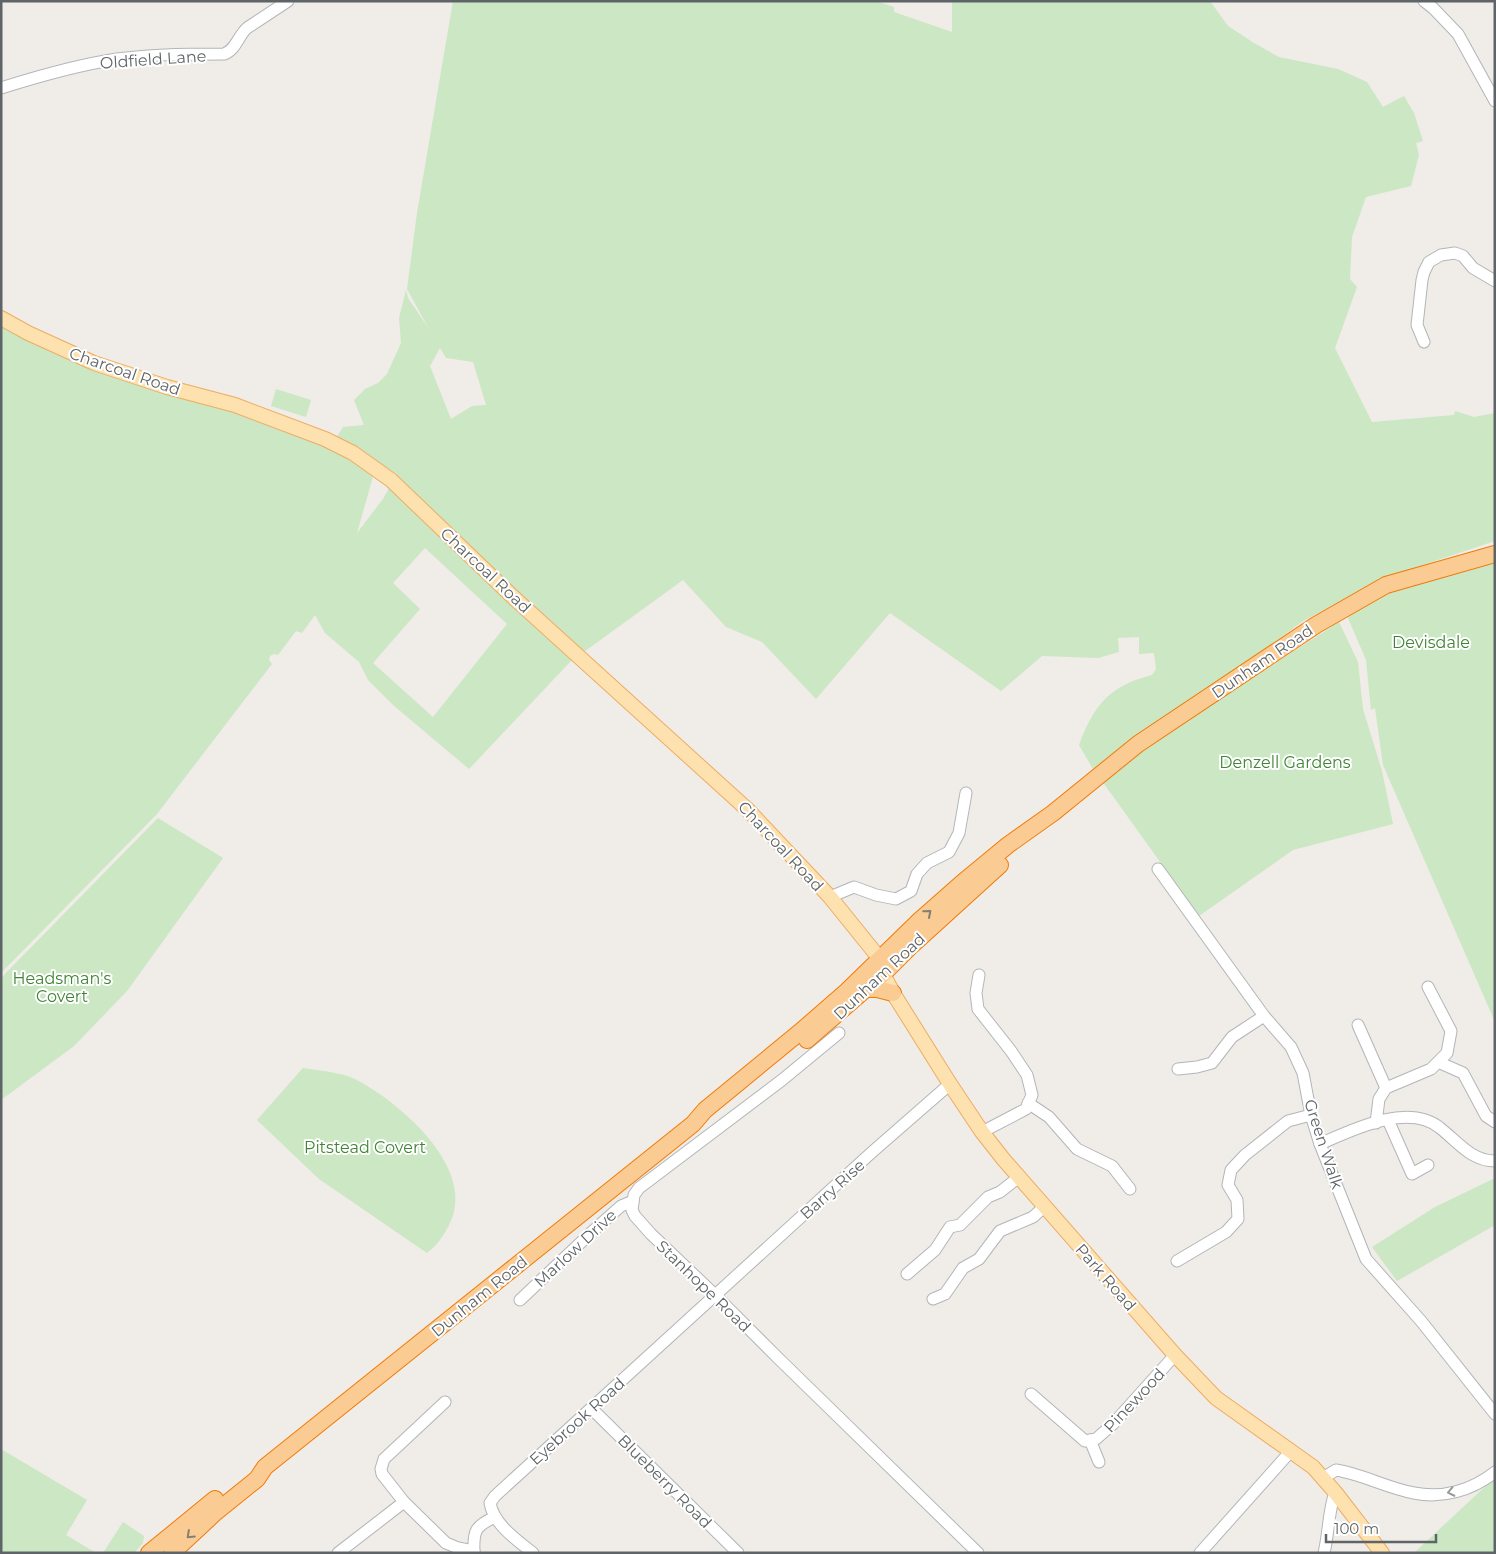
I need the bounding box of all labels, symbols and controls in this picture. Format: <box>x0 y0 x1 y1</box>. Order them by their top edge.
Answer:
street label: Oldfield Lane <box>99 46 207 73</box>
street label: Charcoal Road <box>67 344 183 399</box>
street label: Charcoal Road <box>437 524 535 617</box>
street label: Dunham Road <box>1208 621 1317 702</box>
park label: Devisdale <box>1392 633 1470 652</box>
park label: Denzell Gardens <box>1219 753 1351 772</box>
street label: Charcoal Road <box>734 797 827 895</box>
one-way arrow <box>922 910 931 919</box>
street label: Dunham Road <box>830 929 929 1024</box>
park label: Headsman's Covert <box>13 969 112 1006</box>
street label: Green Walk <box>1300 1097 1347 1192</box>
park label: Pitstead Covert <box>304 1138 427 1157</box>
street label: Barry Rise <box>796 1155 869 1223</box>
street label: Marlow Drive <box>530 1206 620 1291</box>
street label: Stanhope Road <box>653 1237 755 1336</box>
street label: Park Road <box>1071 1240 1140 1315</box>
street label: Dunham Road <box>427 1252 531 1341</box>
street label: Pinewood <box>1100 1364 1169 1436</box>
street label: Eyebrook Road <box>526 1374 629 1469</box>
street label: Blueberry Road <box>614 1431 715 1532</box>
one-way arrow <box>1447 1487 1456 1497</box>
scale bar <box>1326 1512 1436 1544</box>
text: 100 m <box>1334 1519 1379 1538</box>
one-way arrow <box>187 1529 196 1538</box>

